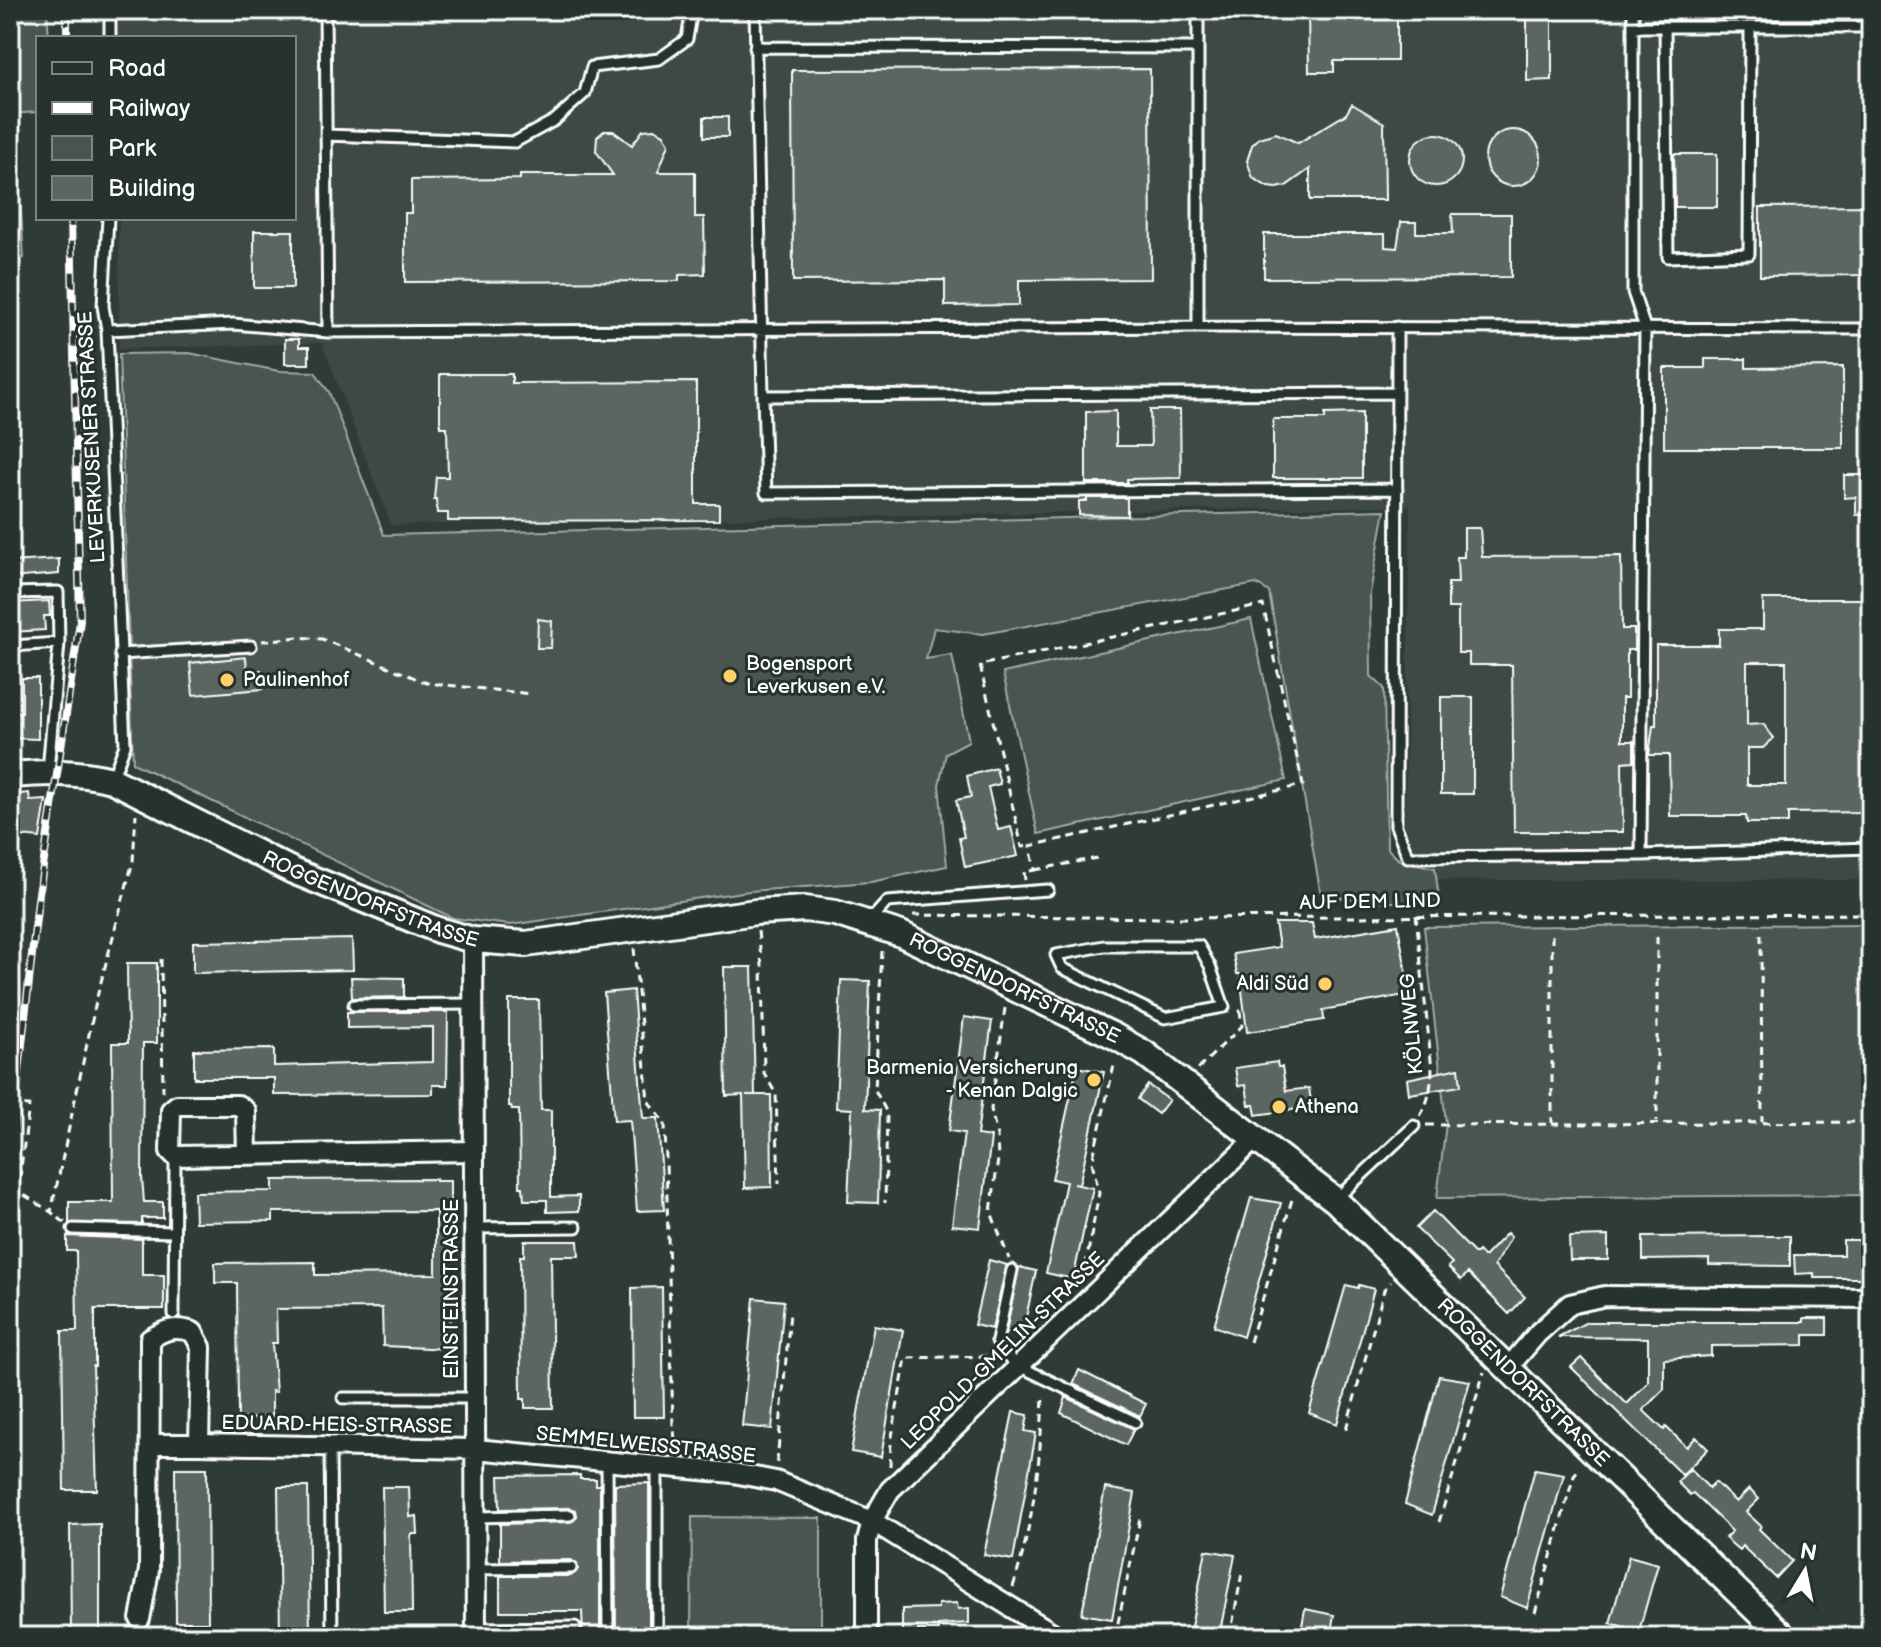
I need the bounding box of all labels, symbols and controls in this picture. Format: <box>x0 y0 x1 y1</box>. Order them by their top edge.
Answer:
legend <box>36 36 296 220</box>
text: Road <box>108 54 166 83</box>
text: Railway <box>108 94 190 123</box>
text: Park <box>108 134 156 163</box>
text: Building <box>108 174 195 203</box>
street label: LEVERKUSENER STRASSE <box>73 310 111 564</box>
place label: Bogensport Leverkusen e.V. <box>746 652 886 699</box>
marker: Bogensport Leverkusen e.V. <box>721 667 739 685</box>
place label: Paulinenhof <box>243 668 349 692</box>
marker: Paulinenhof <box>218 671 236 689</box>
street label: ROGGENDORFSTRASSE <box>258 846 481 953</box>
street label: AUF DEM LIND <box>1299 889 1441 915</box>
street label: ROGGENDORFSTRASSE <box>905 928 1124 1049</box>
place label: Aldi Süd <box>1237 972 1309 996</box>
street label: KÖLNWEG <box>1395 972 1428 1076</box>
marker: Aldi Süd <box>1316 975 1334 993</box>
place label: Barmenia Versicherung - Kenan Dalgic <box>866 1056 1078 1103</box>
marker: Barmenia Versicherung - Kenan Dalgic <box>1085 1071 1103 1089</box>
place label: Athena <box>1295 1095 1359 1119</box>
marker: Athena <box>1270 1098 1288 1116</box>
street label: EINSTEINSTRASSE <box>440 1199 464 1379</box>
street label: LEOPOLD-GMELIN-STRASSE <box>896 1247 1110 1455</box>
street label: ROGGENDORFSTRASSE <box>1432 1294 1614 1472</box>
street label: EDUARD-HEIS-STRASSE <box>221 1411 453 1439</box>
street label: SEMMELWEISSTRASSE <box>535 1422 757 1468</box>
north arrow <box>1765 1531 1845 1611</box>
text: N <box>1798 1538 1819 1568</box>

